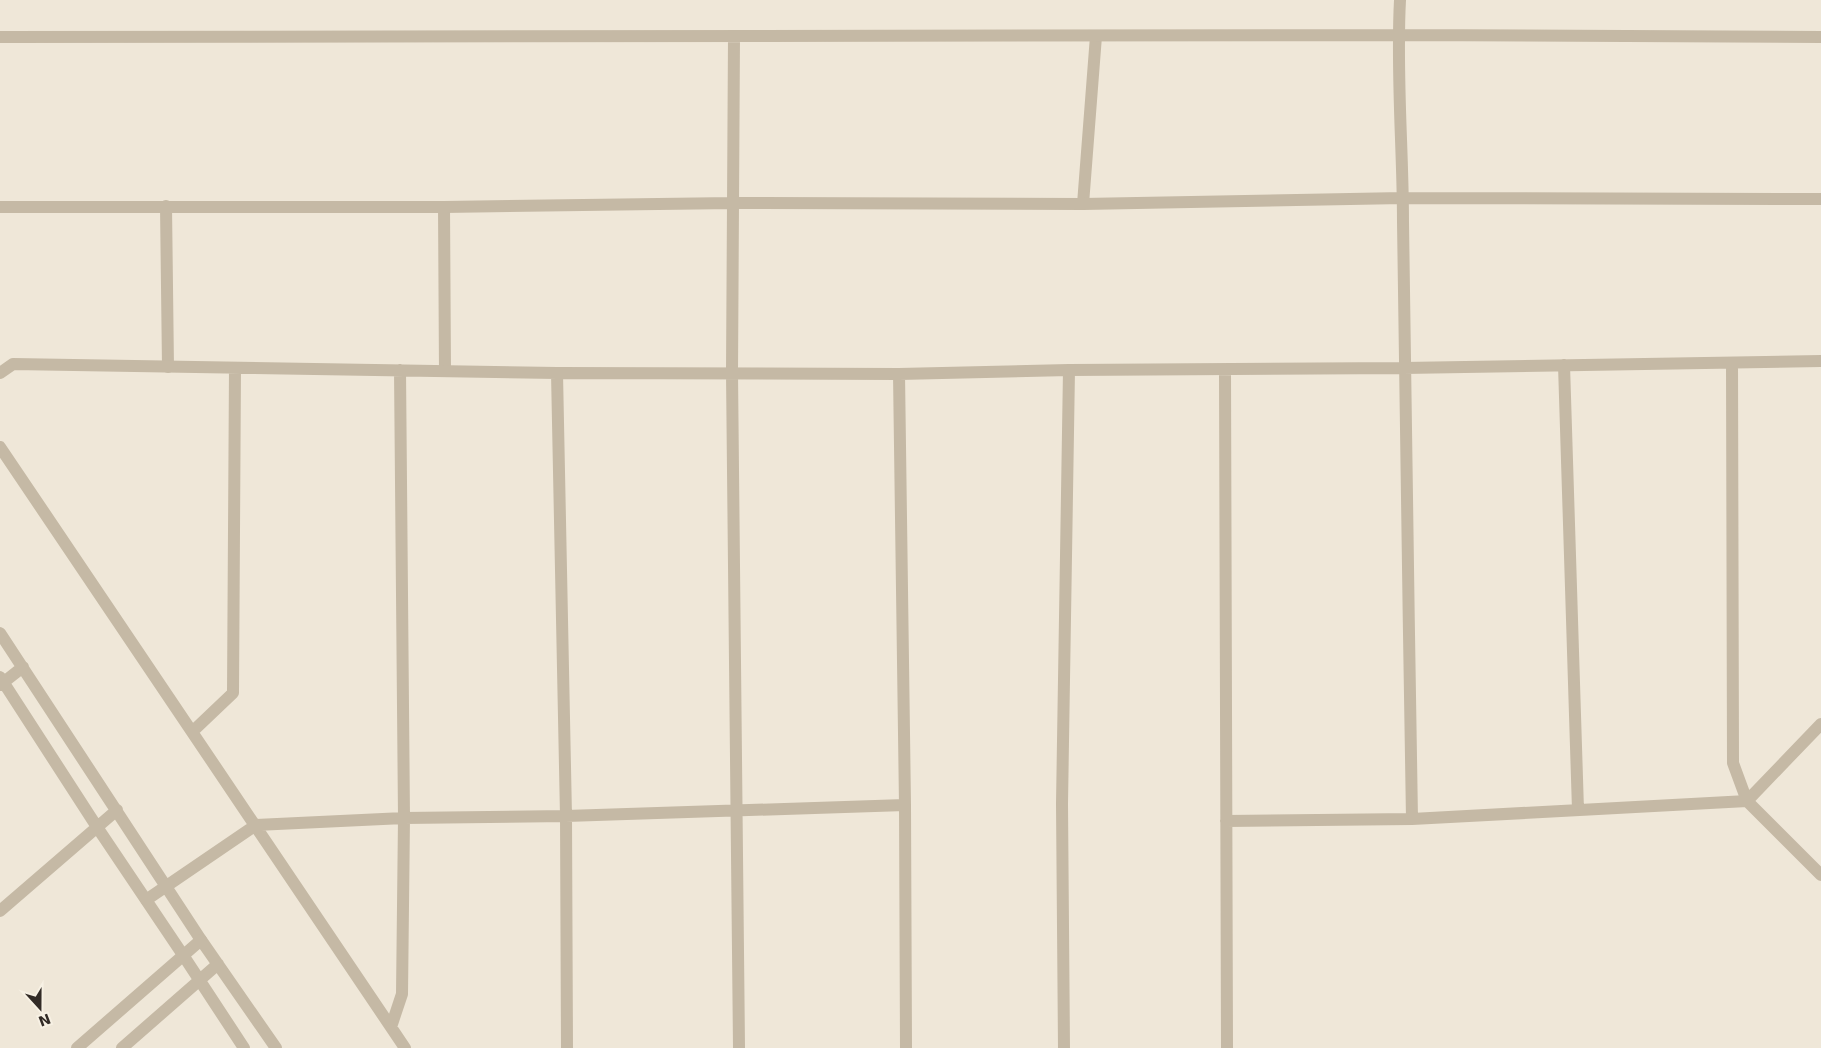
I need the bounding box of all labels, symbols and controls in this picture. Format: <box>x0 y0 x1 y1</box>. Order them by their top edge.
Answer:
north arrow <box>15 983 65 1033</box>
text: N <box>36 1011 53 1030</box>

